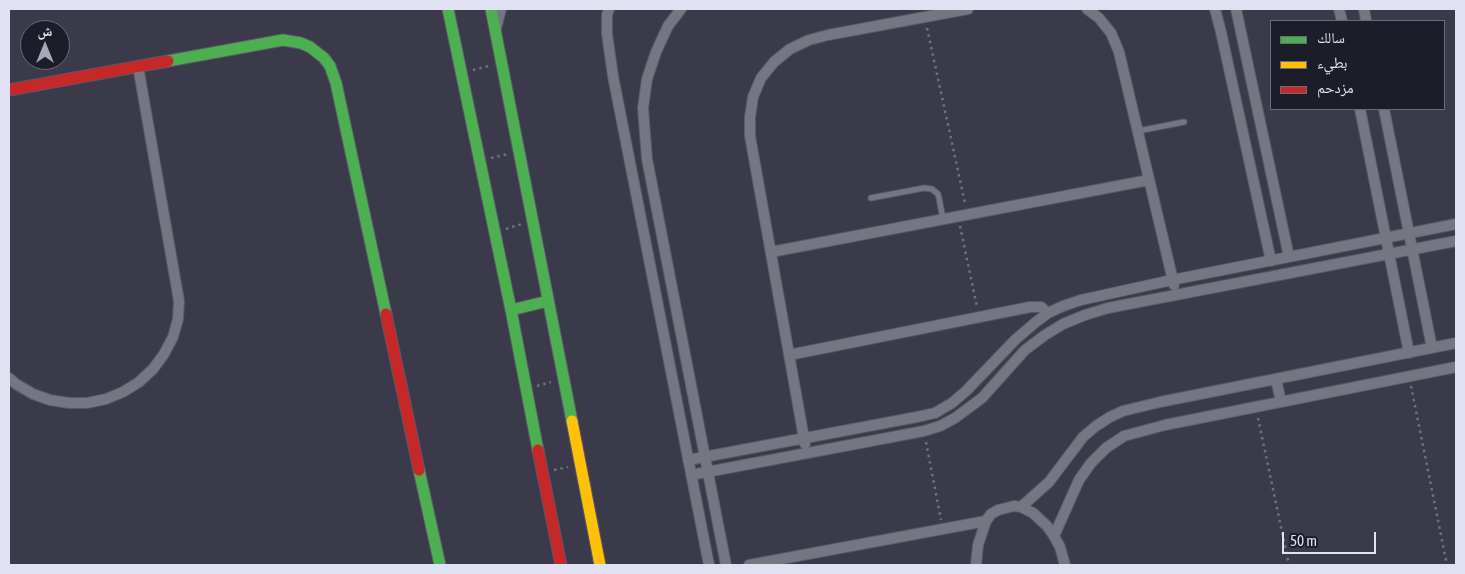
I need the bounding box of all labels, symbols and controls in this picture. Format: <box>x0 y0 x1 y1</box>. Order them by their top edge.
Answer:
north arrow <box>20 20 70 70</box>
legend <box>1270 20 1445 110</box>
text: ش <box>38 23 52 39</box>
text: سالك <box>1317 29 1345 46</box>
text: بطيء <box>1317 54 1347 71</box>
text: مزدحم <box>1317 79 1354 96</box>
scale bar <box>1285 522 1379 554</box>
text: 50 m <box>1290 532 1317 549</box>

